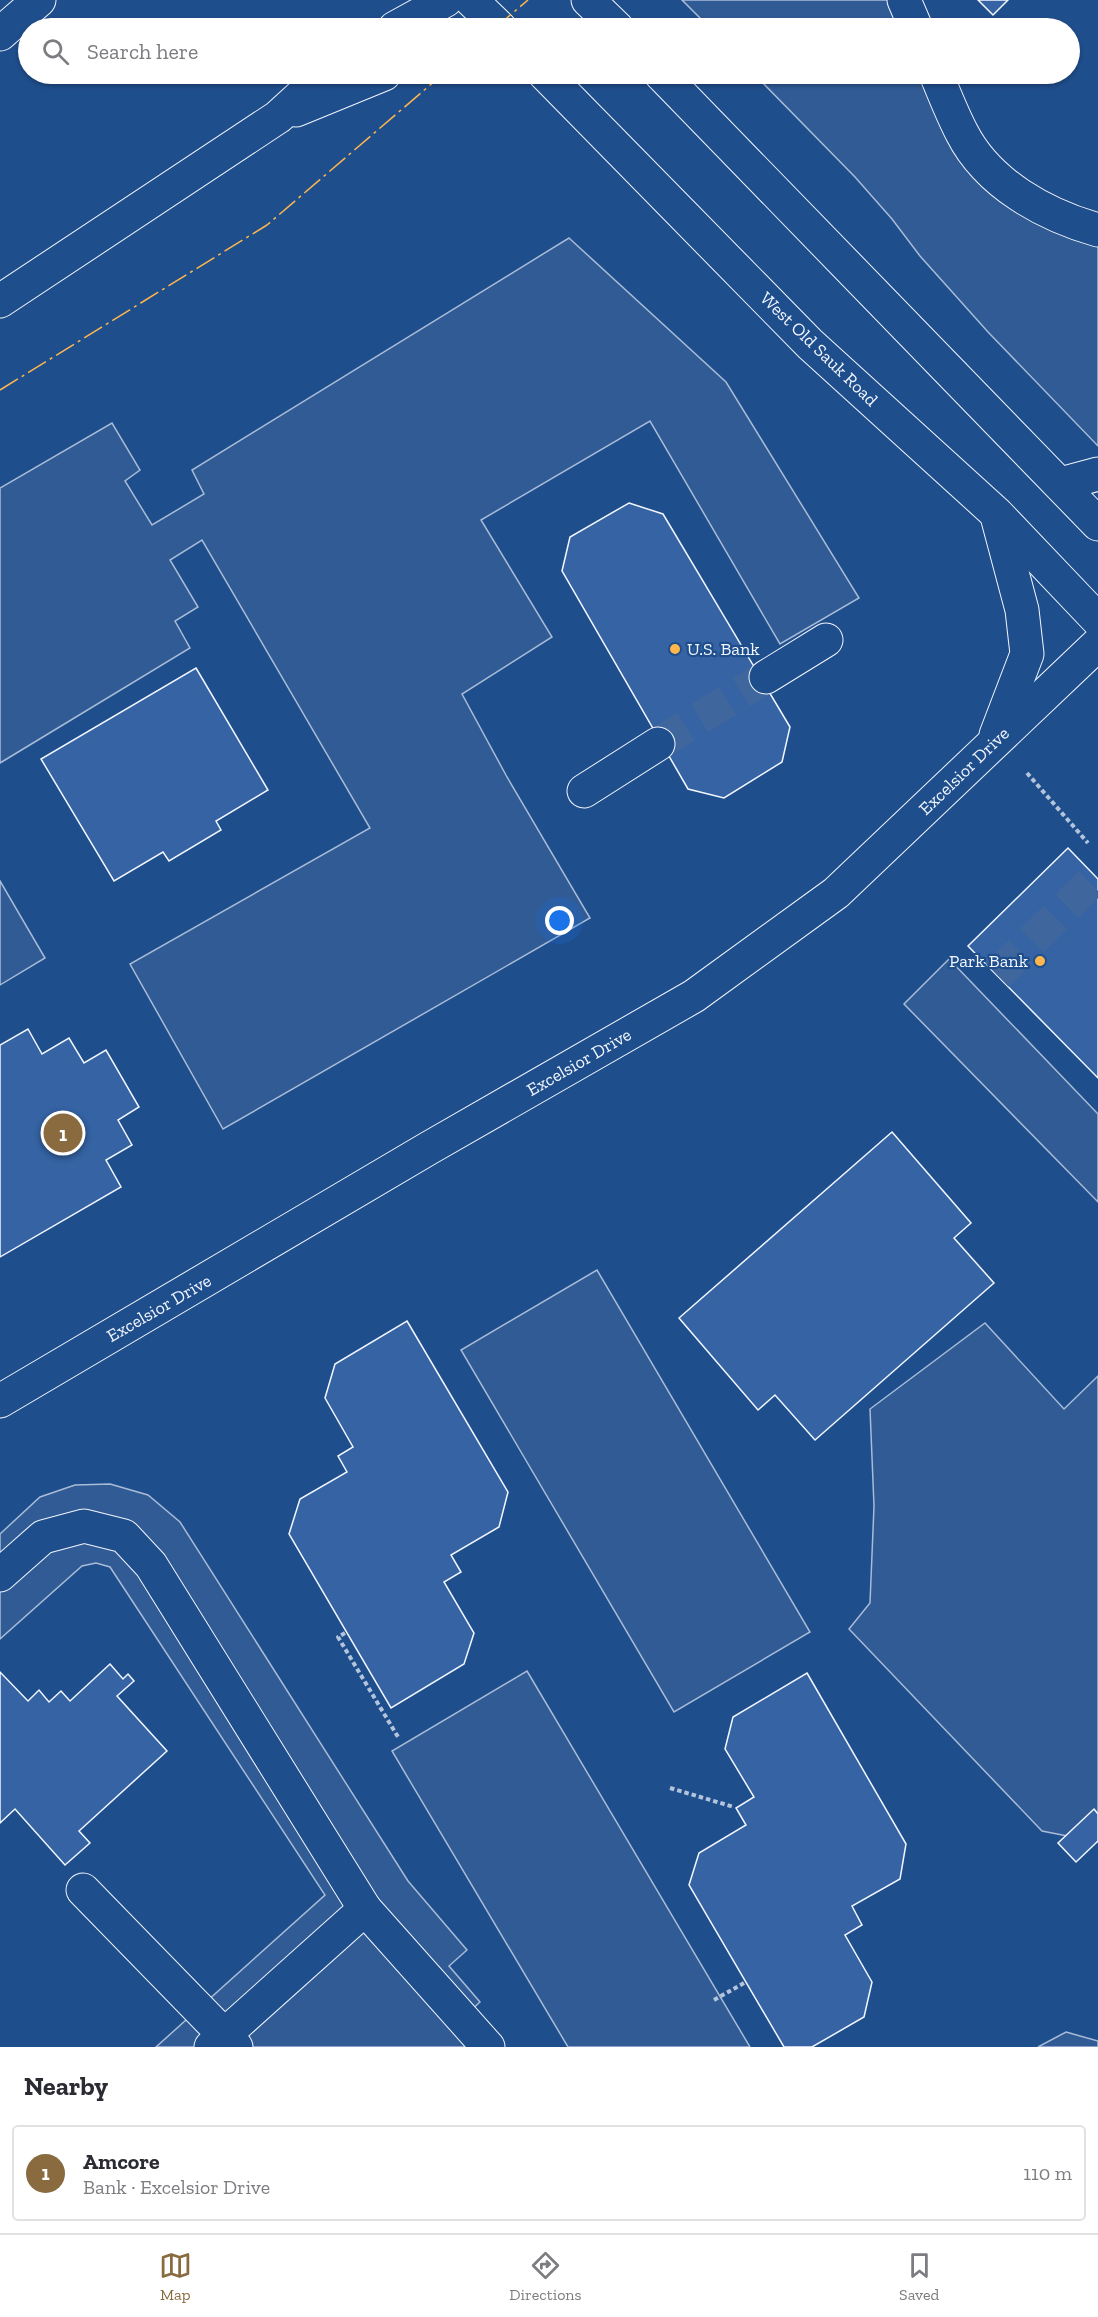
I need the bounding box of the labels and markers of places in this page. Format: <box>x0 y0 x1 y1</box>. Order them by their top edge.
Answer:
place label: U.S. Bank <box>687 638 760 660</box>
marker: U.S. Bank <box>668 642 682 656</box>
place label: Park Bank <box>949 950 1029 972</box>
marker: Park Bank <box>1033 954 1047 968</box>
pin: 1 <box>44 1110 82 1156</box>

